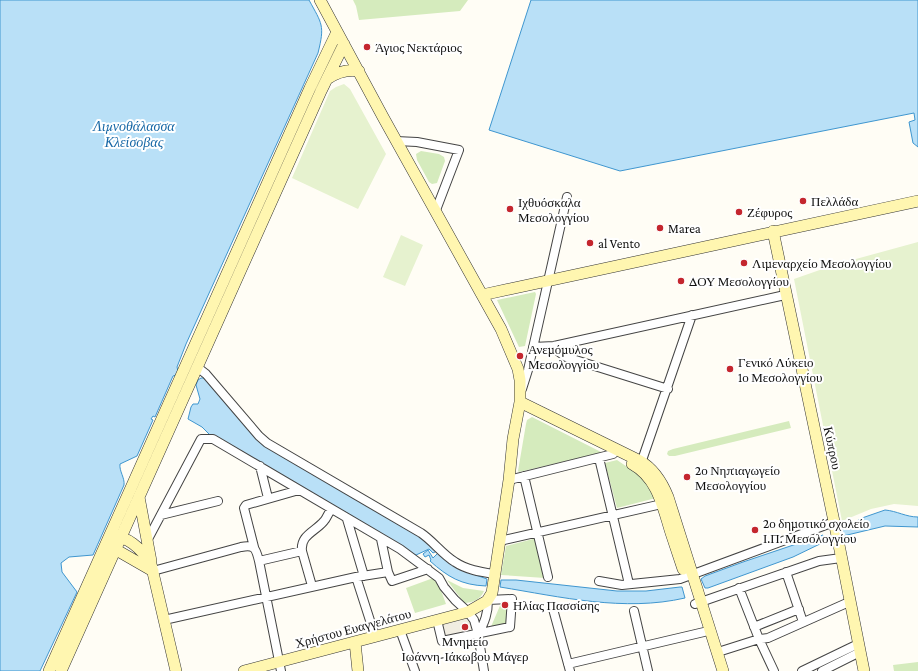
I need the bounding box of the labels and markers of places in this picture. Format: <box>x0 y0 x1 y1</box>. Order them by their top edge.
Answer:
place label: Άγιος Νεκτάριος <box>375 40 463 55</box>
marker: Άγιος Νεκτάριος <box>362 42 372 52</box>
place label: Πελλάδα <box>811 194 858 209</box>
place label: Ιχθυόσκαλα Μεσολογγίου <box>518 195 589 225</box>
marker: Πελλάδα <box>798 196 808 206</box>
marker: Ιχθυόσκαλα Μεσολογγίου <box>505 204 515 214</box>
place label: Ζέφυρος <box>747 205 793 220</box>
marker: Ζέφυρος <box>734 207 744 217</box>
place label: Marea <box>668 221 701 236</box>
marker: Marea <box>655 223 665 233</box>
place label: al Vento <box>598 236 640 251</box>
marker: al Vento <box>585 238 595 248</box>
place label: Λιμεναρχείο Μεσολογγίου <box>752 256 891 271</box>
marker: Λιμεναρχείο Μεσολογγίου <box>739 258 749 268</box>
place label: ΔΟΥ Μεσολογγίου <box>689 274 789 289</box>
marker: ΔΟΥ Μεσολογγίου <box>676 276 686 286</box>
place label: Ανεμόμυλος Μεσολογγίου <box>528 342 599 372</box>
marker: Ανεμόμυλος Μεσολογγίου <box>515 351 525 361</box>
place label: Γενικό Λύκειο 1ο Μεσολογγίου <box>738 355 823 385</box>
marker: Γενικό Λύκειο 1ο Μεσολογγίου <box>725 364 735 374</box>
place label: 2ο Νηπιαγωγείο Μεσολογγίου <box>695 463 780 493</box>
marker: 2ο Νηπιαγωγείο Μεσολογγίου <box>682 472 692 482</box>
place label: 2ο δημοτικό σχολείο Ι.Π. Μεσολογγίου <box>763 516 869 546</box>
marker: 2ο δημοτικό σχολείο Ι.Π. Μεσολογγίου <box>750 525 760 535</box>
place label: Ηλίας Πασσίσης <box>513 598 600 613</box>
marker: Ηλίας Πασσίσης <box>500 600 510 610</box>
marker: Μνημείο Ιωάννη-Ιάκωβου Μάγερ <box>460 622 470 632</box>
place label: Μνημείο Ιωάννη-Ιάκωβου Μάγερ <box>402 634 528 664</box>

